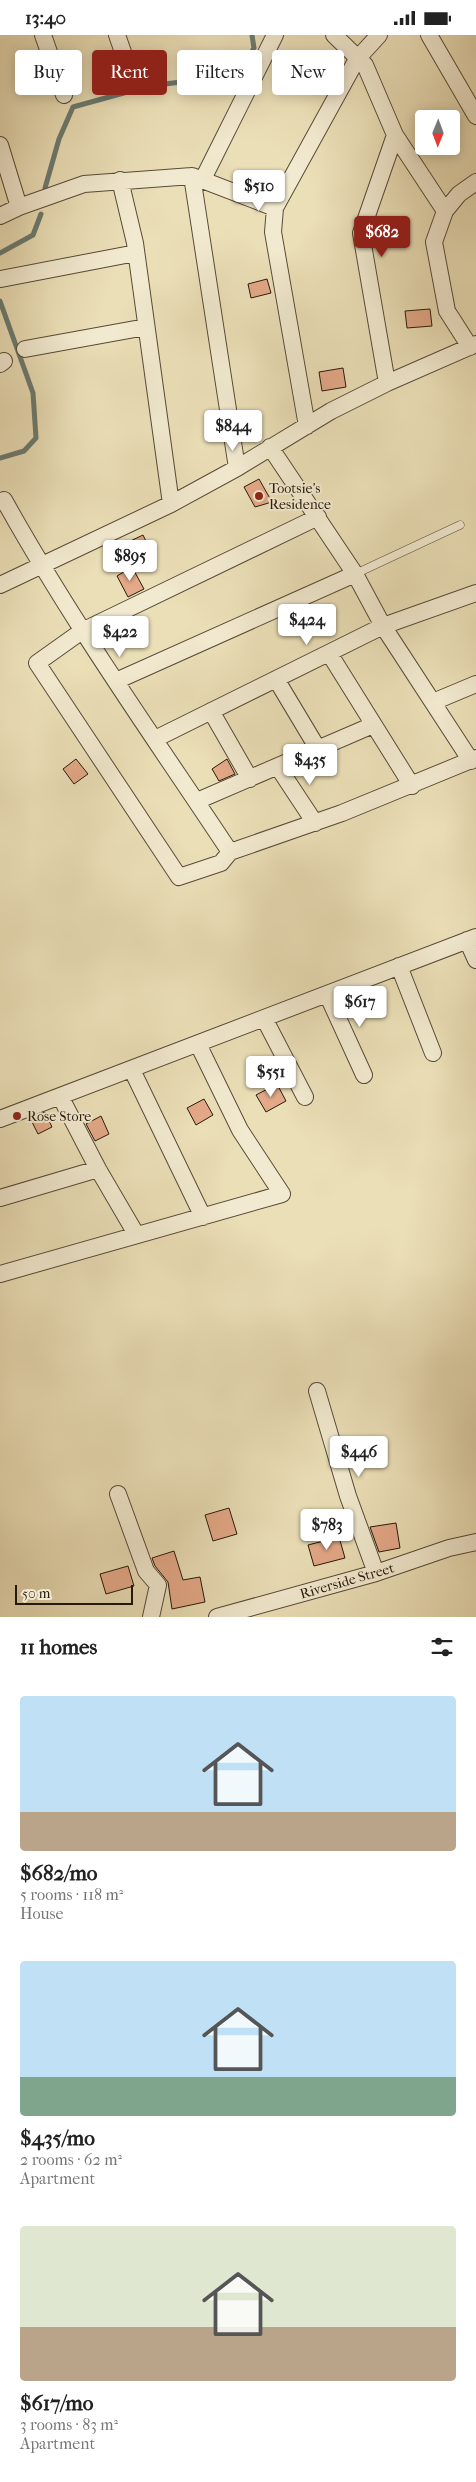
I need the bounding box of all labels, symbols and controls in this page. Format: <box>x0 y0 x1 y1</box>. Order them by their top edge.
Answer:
text: 13:40 <box>25 7 66 29</box>
chip: Buy <box>15 50 82 95</box>
chip: Rent <box>92 50 167 95</box>
chip: Filters <box>177 50 262 95</box>
chip: New <box>272 50 344 95</box>
north arrow <box>415 110 460 155</box>
map controls <box>415 110 460 155</box>
pin: $510 <box>229 169 289 212</box>
text: $510 <box>244 176 274 195</box>
pin: $682 <box>352 215 412 258</box>
text: $682 <box>365 222 399 241</box>
pin: $844 <box>203 409 263 452</box>
text: $844 <box>215 416 251 435</box>
place label: Tootsie's Residence <box>269 480 331 513</box>
marker: Tootsie's Residence <box>253 490 265 502</box>
pin: $895 <box>100 539 160 582</box>
text: $895 <box>114 546 146 565</box>
pin: $424 <box>277 603 337 646</box>
text: $424 <box>289 610 325 629</box>
pin: $422 <box>90 615 150 658</box>
text: $422 <box>103 622 137 641</box>
pin: $435 <box>280 743 340 786</box>
text: $435 <box>294 750 326 769</box>
pin: $617 <box>330 985 390 1028</box>
text: $617 <box>345 992 375 1011</box>
pin: $551 <box>241 1055 301 1098</box>
text: $551 <box>257 1062 285 1081</box>
place label: Rose Store <box>27 1108 91 1125</box>
marker: Rose Store <box>11 1110 23 1122</box>
pin: $446 <box>329 1435 389 1478</box>
text: $446 <box>341 1442 377 1461</box>
pin: $783 <box>297 1509 357 1551</box>
text: $783 <box>311 1515 343 1534</box>
street label: Riverside Street <box>298 1559 396 1603</box>
scale bar <box>15 1582 132 1605</box>
text: 50 m <box>22 1585 50 1602</box>
icon: filters <box>428 1633 456 1661</box>
text: 11 homes <box>20 1635 97 1659</box>
icon: home <box>193 1729 283 1819</box>
text: $682/mo <box>20 1861 97 1885</box>
text: 5 rooms · 118 m² <box>20 1885 123 1904</box>
text: House <box>20 1904 63 1923</box>
icon: home <box>193 1994 283 2084</box>
text: $435/mo <box>20 2126 95 2150</box>
text: 2 rooms · 62 m² <box>20 2150 122 2169</box>
text: Apartment <box>20 2169 95 2188</box>
icon: home <box>193 2259 283 2349</box>
text: $617/mo <box>20 2391 93 2415</box>
text: 3 rooms · 83 m² <box>20 2415 118 2434</box>
text: Apartment <box>20 2434 95 2453</box>

